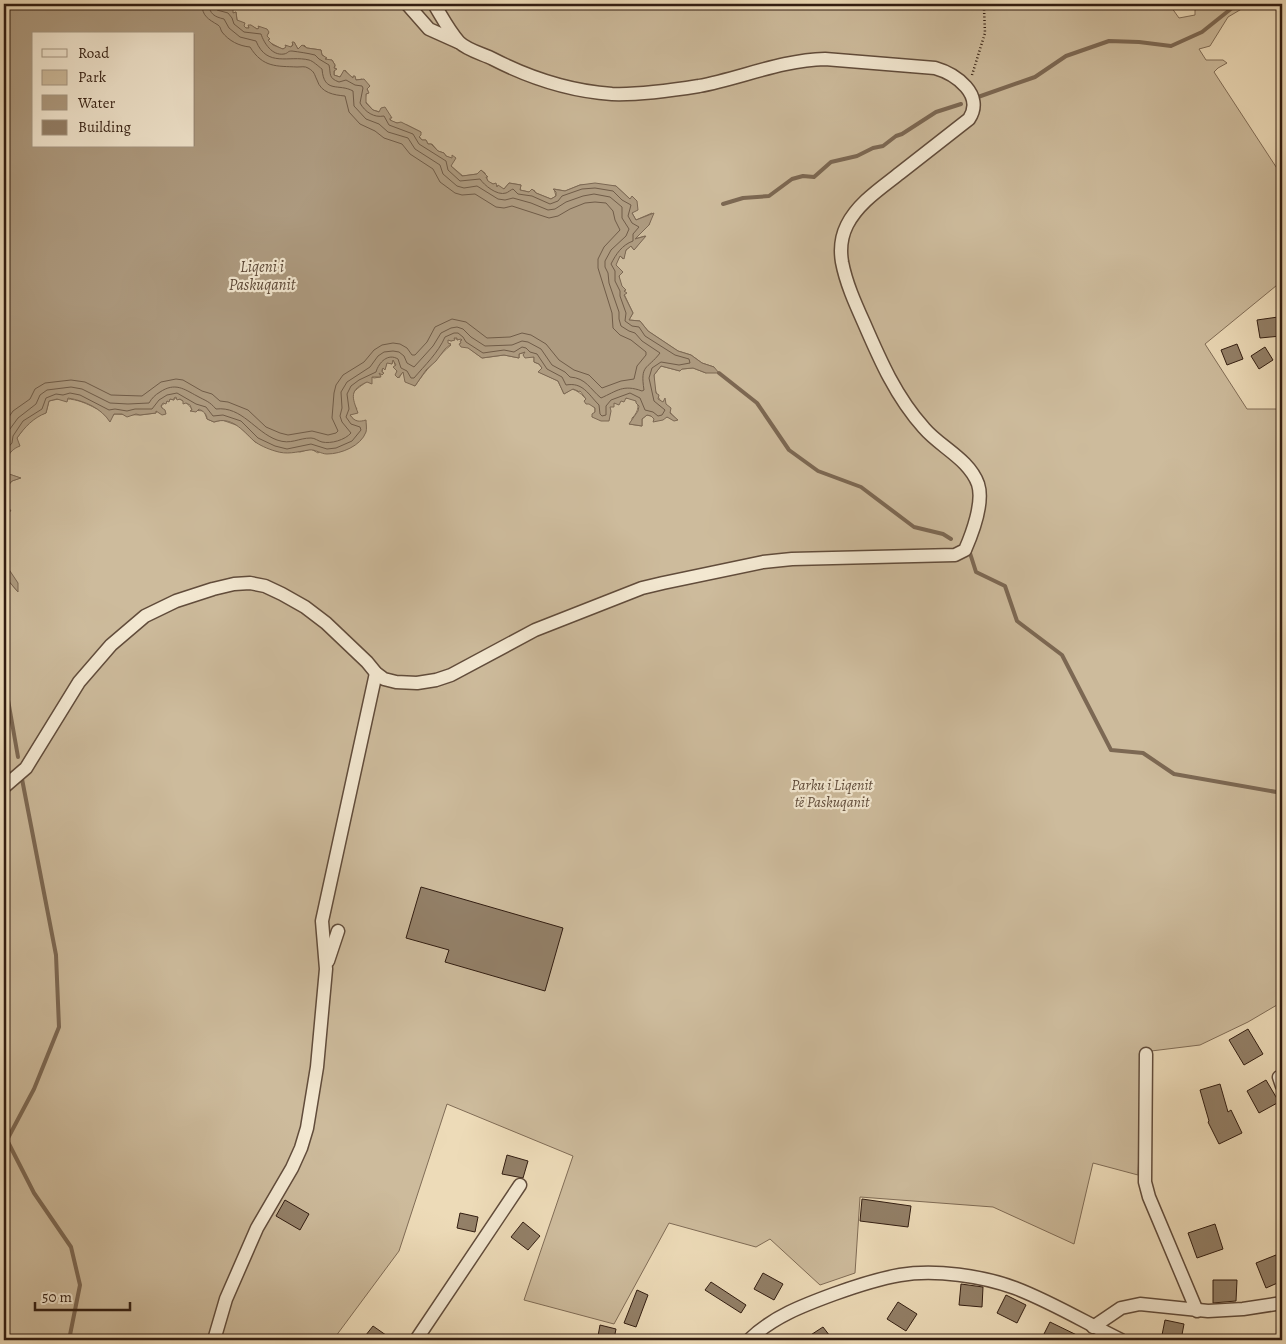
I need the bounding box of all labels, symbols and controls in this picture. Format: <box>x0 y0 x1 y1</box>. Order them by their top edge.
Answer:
legend <box>32 32 195 148</box>
text: Road <box>78 43 110 63</box>
text: Park <box>78 67 107 87</box>
text: Water <box>77 93 115 113</box>
text: Building <box>78 117 131 137</box>
water label: Liqeni i Paskuqanit <box>229 256 297 296</box>
park label: Parku i Liqenit të Paskuqanit <box>791 775 873 812</box>
scale bar <box>35 1279 130 1311</box>
text: 50 m <box>42 1287 72 1307</box>

